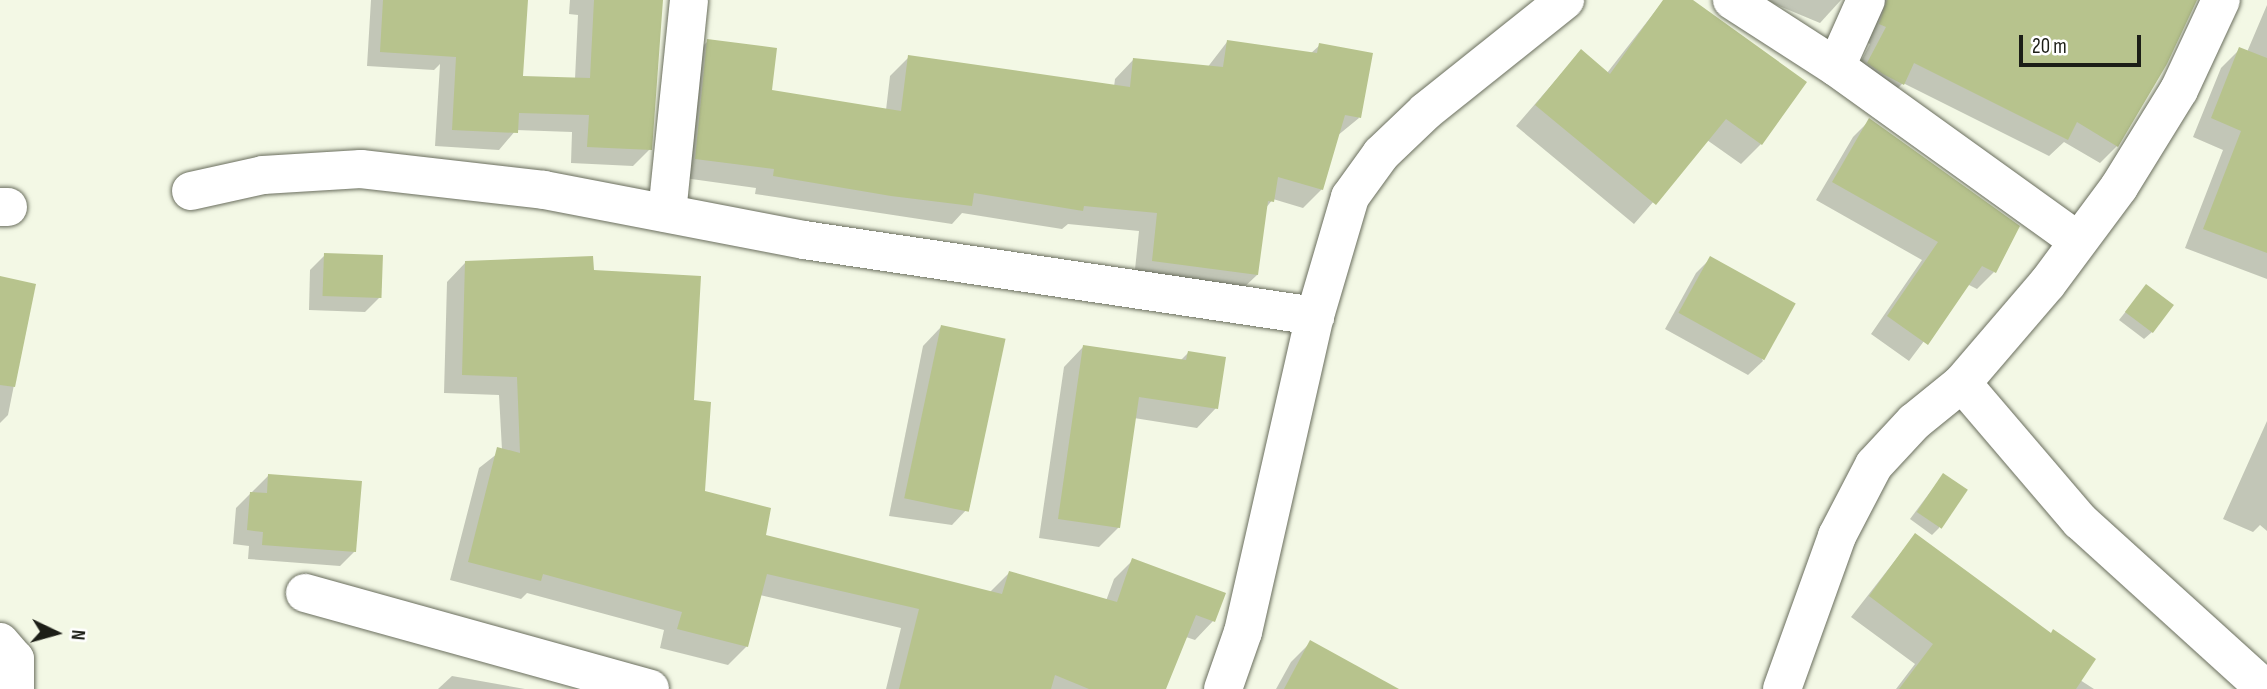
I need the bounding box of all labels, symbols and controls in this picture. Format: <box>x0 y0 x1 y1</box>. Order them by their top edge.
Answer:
scale bar <box>2022 21 2144 65</box>
text: 20 m <box>2032 34 2067 59</box>
north arrow <box>21 598 91 668</box>
text: N <box>66 629 89 641</box>

